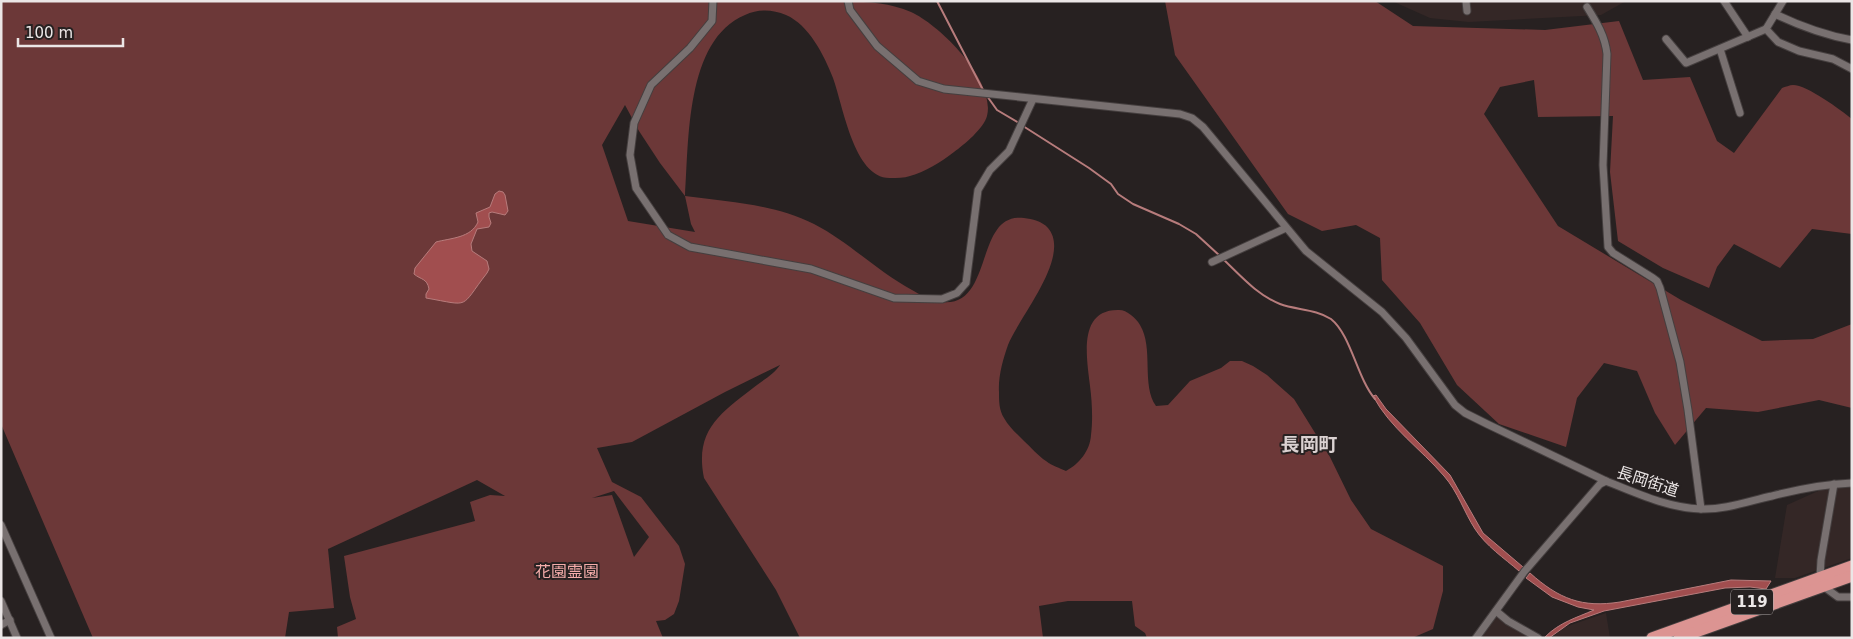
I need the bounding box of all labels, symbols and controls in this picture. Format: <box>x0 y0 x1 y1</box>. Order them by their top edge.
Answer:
scale bar <box>18 15 122 47</box>
text: 100 m <box>25 24 73 42</box>
district label: 長岡町 <box>1280 433 1338 455</box>
street label: 長岡街道 <box>1614 463 1681 500</box>
park label: 花園霊園 <box>535 562 599 581</box>
road number: 119 <box>1731 590 1773 614</box>

